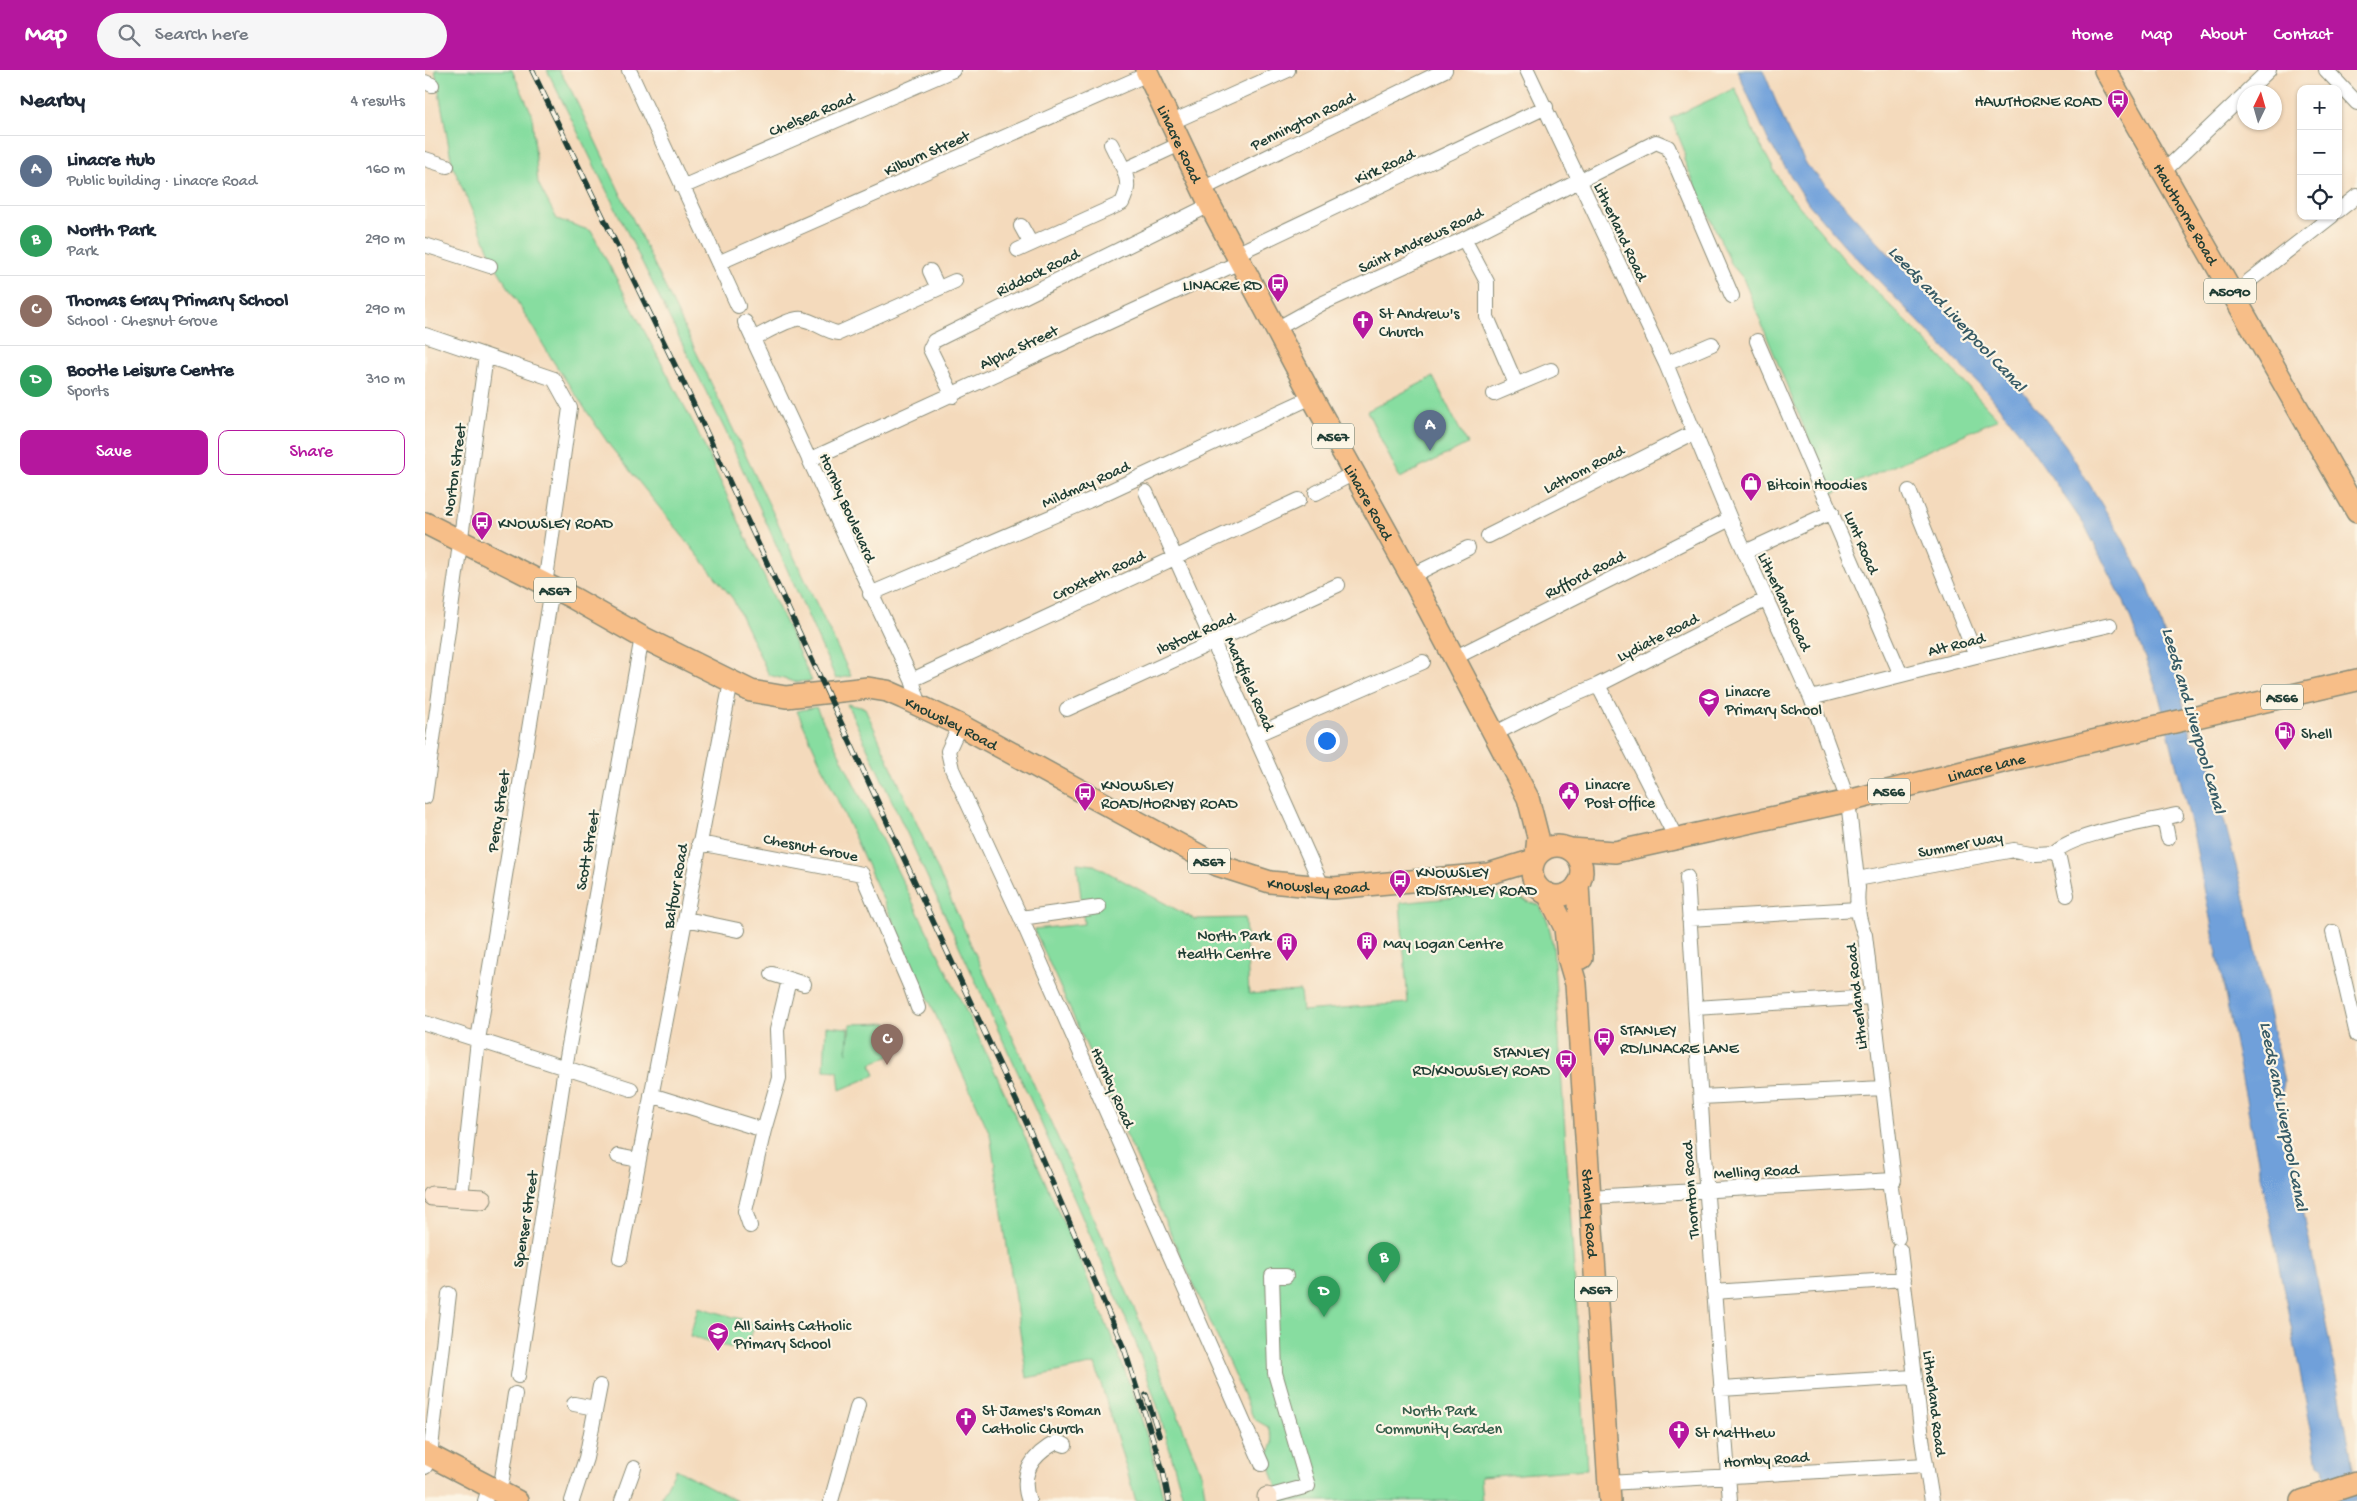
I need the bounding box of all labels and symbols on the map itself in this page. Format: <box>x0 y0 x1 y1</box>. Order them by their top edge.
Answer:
north arrow <box>2237 85 2282 130</box>
bus stop icon: HAWTHORNE ROAD <box>2106 88 2130 119</box>
street label: Chelsea Road <box>767 89 859 143</box>
street label: Pennington Road <box>1247 89 1360 157</box>
place label: HAWTHORNE ROAD <box>1974 94 2103 113</box>
street label: Linacre Road <box>1151 103 1205 188</box>
street label: Kilburn Street <box>882 127 974 182</box>
street label: Kirk Road <box>1353 145 1420 190</box>
street label: Hawthorne Road <box>2147 161 2221 271</box>
street label: Litherland Road <box>1588 180 1651 286</box>
street label: Saint Andrews Road <box>1356 204 1488 279</box>
water label: Leeds and Liverpool Canal <box>1883 242 2030 398</box>
street label: Riddock Road <box>994 245 1085 302</box>
bus stop icon: LINACRE RD <box>1266 272 1290 303</box>
place label: LINACRE RD <box>1183 278 1263 297</box>
road number: A5090 <box>2204 278 2256 304</box>
place label: St Andrew's Church <box>1379 306 1461 343</box>
church icon: St Andrew's Church <box>1351 309 1375 340</box>
street label: Alpha Street <box>977 322 1063 376</box>
pin: A <box>1414 410 1446 451</box>
street label: Norton Street <box>441 422 473 518</box>
road number: A567 <box>1312 424 1354 448</box>
street label: Lathom Road <box>1541 442 1630 500</box>
street label: Hornby Boulevard <box>813 451 879 567</box>
street label: Mildmay Road <box>1039 458 1135 514</box>
street label: Linacre Road <box>1338 462 1396 546</box>
shop icon: Bitcoin Hoodies <box>1739 471 1763 502</box>
place label: Bitcoin Hoodies <box>1766 477 1868 496</box>
street label: Lunt Road <box>1838 509 1882 579</box>
bus stop icon: KNOWSLEY ROAD <box>470 510 494 541</box>
place label: KNOWSLEY ROAD <box>498 516 613 535</box>
street label: Croxteth Road <box>1050 547 1150 607</box>
street label: Rufford Road <box>1542 547 1630 605</box>
street label: Litherland Road <box>1752 550 1815 656</box>
road number: A567 <box>534 578 576 602</box>
street label: Ibstock Road <box>1154 609 1240 661</box>
street label: Lydiate Road <box>1615 610 1704 668</box>
water label: Leeds and Liverpool Canal <box>2156 625 2229 817</box>
street label: Alt Road <box>1926 630 1989 663</box>
street label: Markfield Road <box>1219 634 1278 736</box>
place label: Linacre Primary School <box>1724 684 1822 721</box>
road number: A566 <box>2261 684 2303 710</box>
school or university icon: Linacre Primary School <box>1697 687 1721 718</box>
street label: Knowsley Road <box>901 694 1001 757</box>
fuel station icon: Shell <box>2273 720 2297 751</box>
place label: Shell <box>2301 726 2332 745</box>
your location <box>1314 728 1340 754</box>
street label: Linacre Lane <box>1946 751 2028 788</box>
street label: Percy Street <box>484 768 517 855</box>
place label: Linacre Post Office <box>1584 777 1656 814</box>
place label: KNOWSLEY ROAD/HORNBY ROAD <box>1101 778 1238 815</box>
road number: A566 <box>1868 778 1910 804</box>
public building icon: Linacre Post Office <box>1557 780 1581 811</box>
bus stop icon: KNOWSLEY ROAD/HORNBY ROAD <box>1073 781 1097 812</box>
street label: Scott Street <box>573 808 606 892</box>
street label: Summer Way <box>1917 829 2005 864</box>
street label: Chesnut Grove <box>761 831 860 868</box>
street label: Balfour Road <box>660 841 695 931</box>
road number: A567 <box>1188 848 1230 874</box>
place label: KNOWSLEY RD/STANLEY ROAD <box>1416 865 1538 902</box>
bus stop icon: KNOWSLEY RD/STANLEY ROAD <box>1388 868 1412 899</box>
street label: Knowsley Road <box>1266 876 1371 901</box>
place label: North Park Health Centre <box>1177 928 1273 965</box>
building icon: May Logan Centre <box>1355 930 1379 961</box>
building icon: North Park Health Centre <box>1275 931 1299 962</box>
place label: May Logan Centre <box>1383 936 1504 955</box>
street label: Litherland Road <box>1843 941 1873 1051</box>
water label: Leeds and Liverpool Canal <box>2254 1020 2311 1214</box>
place label: STANLEY RD/LINACRE LANE <box>1620 1023 1740 1060</box>
pin: C <box>871 1024 903 1065</box>
bus stop icon: STANLEY RD/LINACRE LANE <box>1592 1026 1616 1057</box>
street label: Hornby Road <box>1085 1045 1138 1133</box>
place label: STANLEY RD/KNOWSLEY ROAD <box>1413 1045 1551 1082</box>
bus stop icon: STANLEY RD/KNOWSLEY ROAD <box>1554 1048 1578 1079</box>
street label: Thornton Road <box>1680 1139 1705 1240</box>
street label: Melling Road <box>1713 1162 1801 1185</box>
street label: Spenser Street <box>510 1168 545 1269</box>
street label: Stanley Road <box>1575 1168 1600 1260</box>
pin: B <box>1368 1242 1400 1283</box>
pin: D <box>1308 1276 1340 1317</box>
road number: A567 <box>1575 1276 1617 1302</box>
place label: All Saints Catholic Primary School <box>733 1318 852 1355</box>
school or university icon: All Saints Catholic Primary School <box>706 1321 730 1352</box>
street label: Litherland Road <box>1917 1349 1949 1459</box>
place label: St James's Roman Catholic Church <box>982 1403 1101 1440</box>
park label: North Park Community Garden <box>1376 1403 1503 1440</box>
church icon: St James's Roman Catholic Church <box>954 1406 978 1437</box>
church icon: St Matthew <box>1667 1419 1691 1450</box>
place label: St Matthew <box>1695 1425 1776 1444</box>
street label: Hornby Road <box>1723 1449 1811 1474</box>

